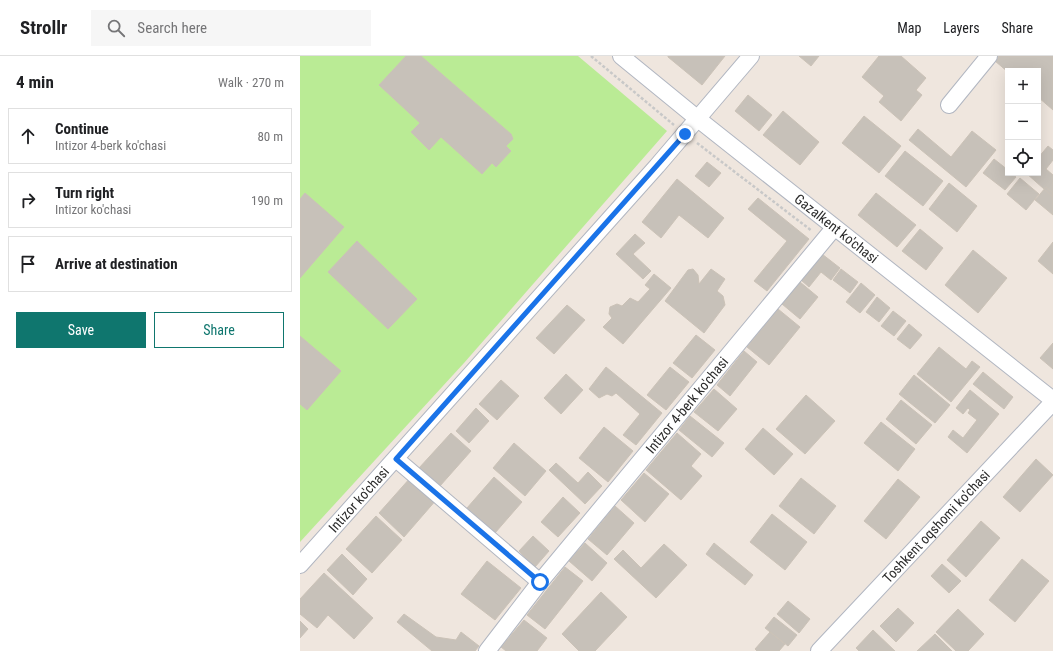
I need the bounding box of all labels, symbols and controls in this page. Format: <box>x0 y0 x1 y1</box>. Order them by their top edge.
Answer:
search box <box>91 10 371 46</box>
text: Strollr <box>20 16 67 39</box>
icon: search <box>105 17 127 39</box>
text: Search here <box>137 19 207 37</box>
text: Map <box>897 20 921 36</box>
text: Layers <box>943 20 980 36</box>
text: Share <box>1002 20 1033 36</box>
map controls <box>1005 68 1041 176</box>
button: + <box>1005 68 1041 104</box>
text: 4 min <box>16 72 54 92</box>
text: Walk · 270 m <box>218 75 284 90</box>
button: − <box>1005 104 1041 140</box>
text: Continue <box>55 120 109 138</box>
icon: ahead <box>17 125 39 147</box>
route end <box>676 125 694 143</box>
text: 80 m <box>257 129 283 144</box>
text: Intizor 4-berk ko'chasi <box>55 138 166 153</box>
button: locate <box>1005 140 1041 176</box>
text: Turn right <box>55 184 114 202</box>
icon: right <box>17 189 39 211</box>
street label: Gazalkent ko'chasi <box>791 191 881 266</box>
text: 190 m <box>251 193 283 208</box>
text: Intizor ko'chasi <box>55 202 131 217</box>
icon: arrive <box>17 253 39 275</box>
text: Arrive at destination <box>55 255 178 273</box>
button: Save <box>16 312 146 348</box>
button: Share <box>154 312 284 348</box>
street label: Intizor 4-berk ko'chasi <box>642 354 731 456</box>
street label: Intizor ko'chasi <box>325 463 392 535</box>
street label: Toshkent oqshomi ko'chasi <box>879 467 993 586</box>
route start <box>531 573 549 591</box>

